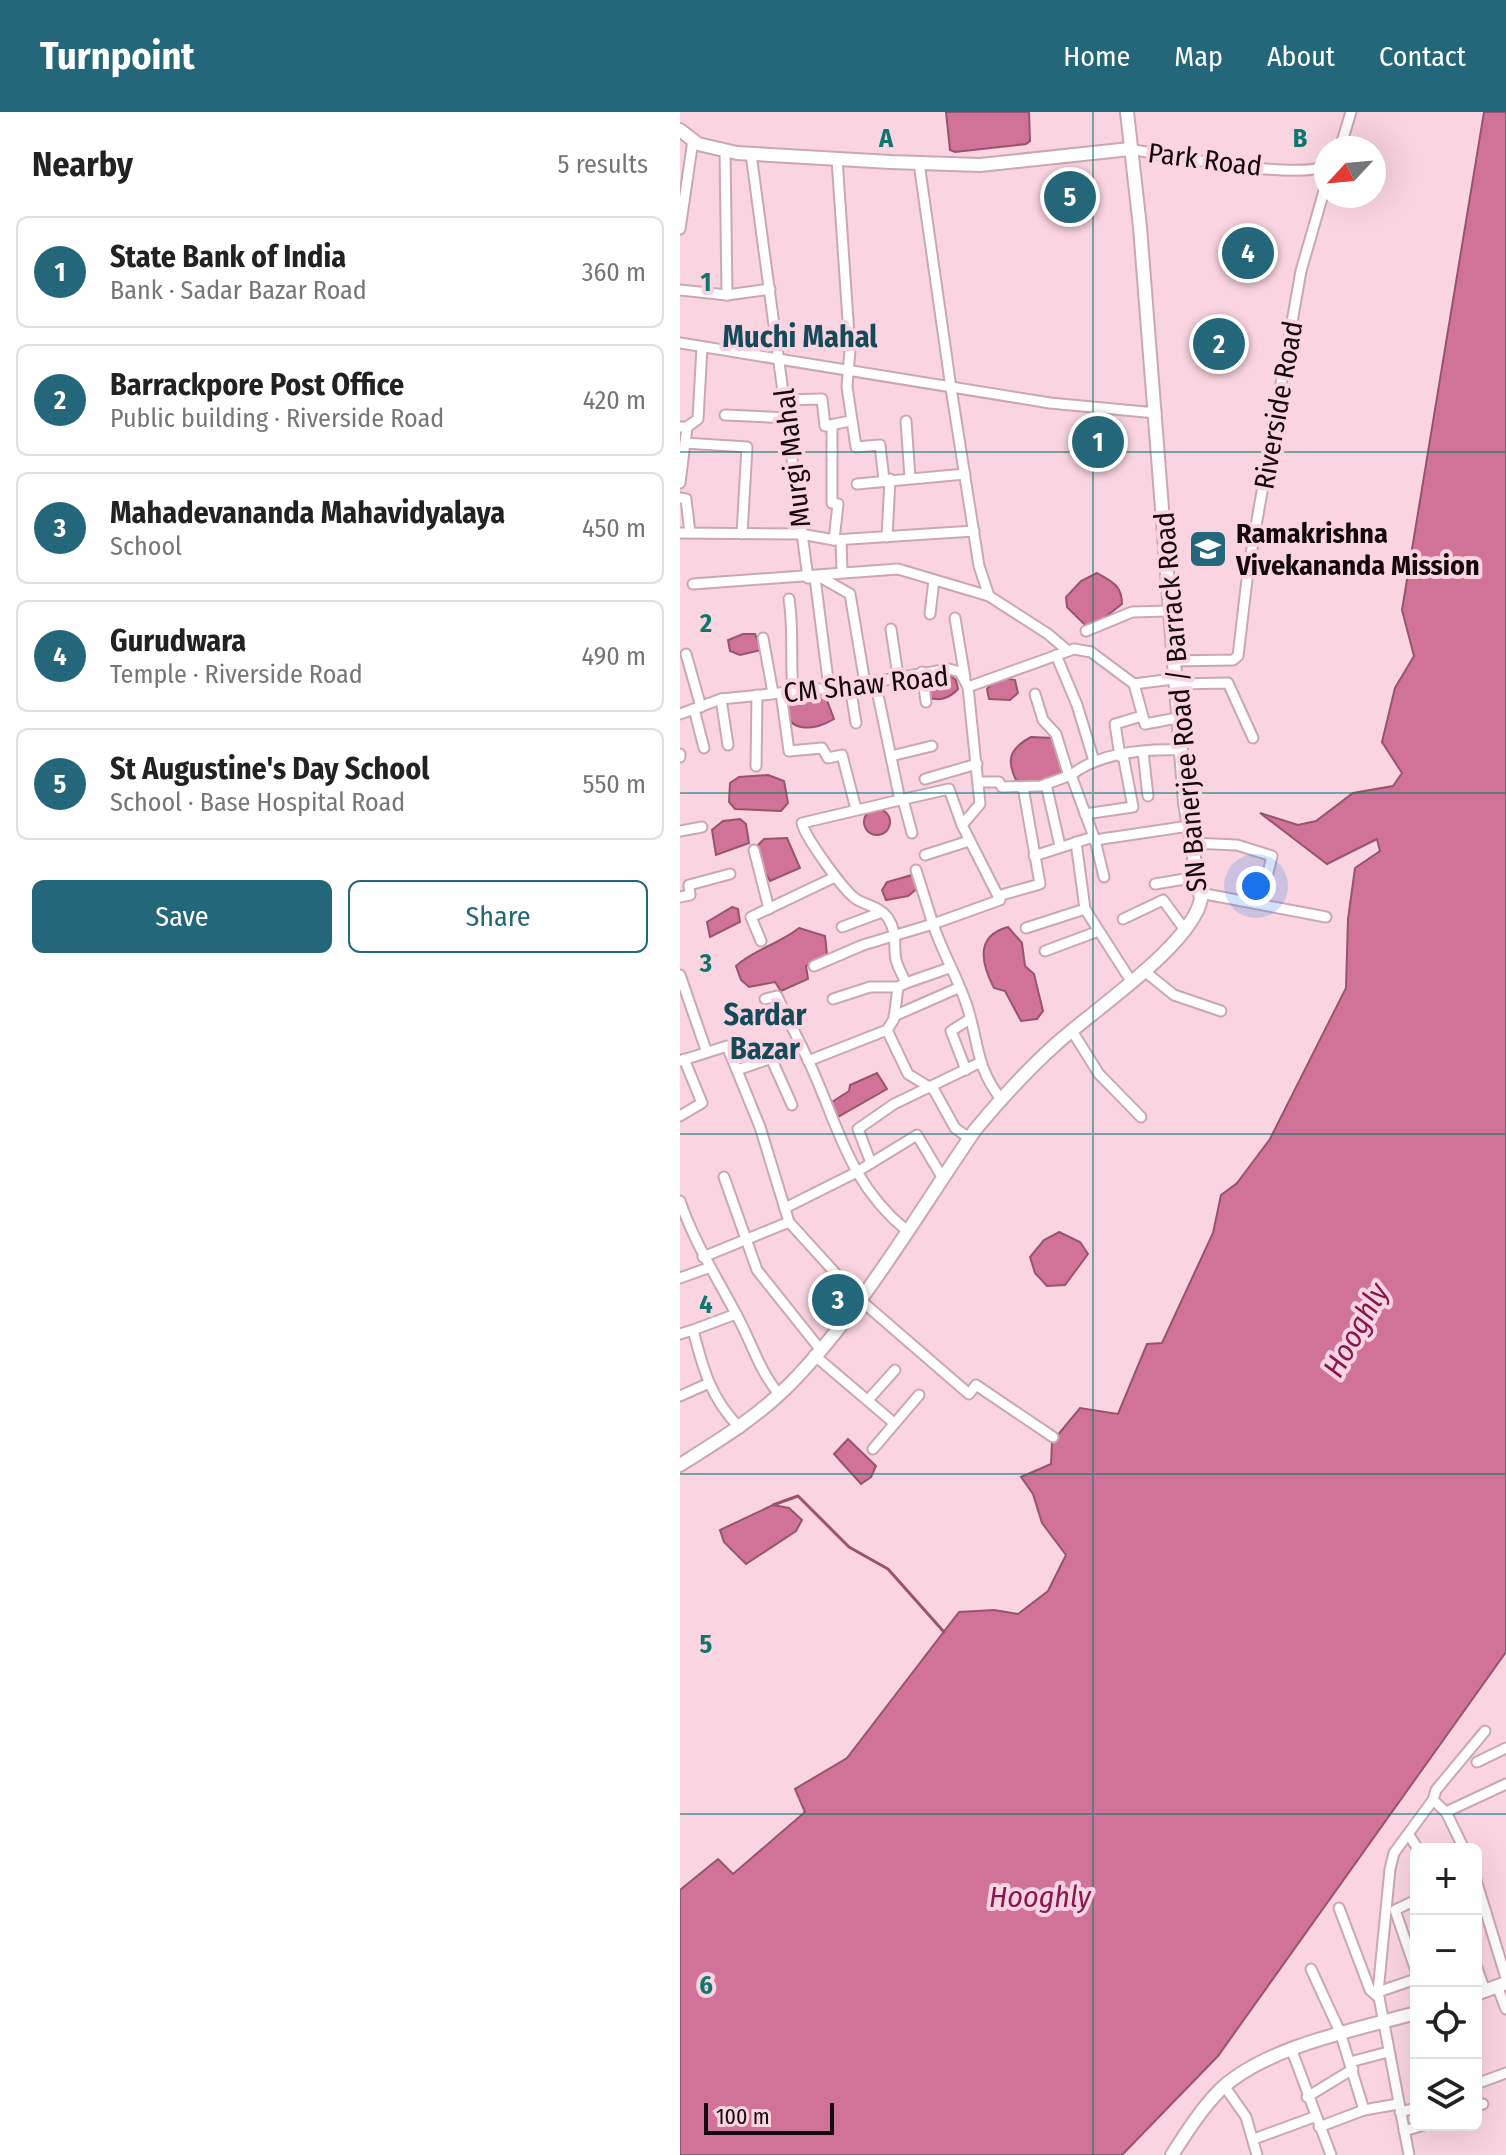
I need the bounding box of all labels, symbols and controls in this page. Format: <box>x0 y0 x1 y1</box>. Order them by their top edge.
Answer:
text: Turnpoint <box>40 33 195 79</box>
text: Home <box>1063 40 1130 73</box>
text: Map <box>1174 40 1223 73</box>
text: About <box>1267 40 1335 73</box>
text: Contact <box>1379 40 1466 73</box>
text: A <box>878 123 894 154</box>
text: B <box>1293 123 1308 154</box>
street label: Park Road <box>1146 136 1264 183</box>
north arrow <box>1314 136 1386 208</box>
text: Nearby <box>32 144 133 185</box>
text: 5 results <box>558 149 648 180</box>
pin: 5 <box>1044 167 1096 227</box>
pin: 4 <box>1222 223 1274 283</box>
text: State Bank of India <box>110 239 346 275</box>
text: 1 <box>55 257 66 288</box>
text: 360 m <box>582 257 646 288</box>
text: 1 <box>701 267 712 298</box>
text: Bank · Sadar Bazar Road <box>110 275 367 306</box>
pin: 2 <box>1193 314 1245 374</box>
street label: Riverside Road <box>1247 318 1310 492</box>
district label: Muchi Mahal <box>722 319 878 355</box>
text: Barrackpore Post Office <box>110 367 404 403</box>
text: 2 <box>54 385 66 416</box>
text: 420 m <box>583 385 646 416</box>
street label: Murgi Mahal <box>768 386 817 529</box>
text: Public building · Riverside Road <box>110 403 444 434</box>
pin: 1 <box>1072 412 1124 472</box>
text: Mahadevananda Mahavidyalaya <box>110 495 505 531</box>
street label: SN Banerjee Road / Barrack Road <box>1147 511 1214 893</box>
text: 3 <box>54 513 66 544</box>
text: 450 m <box>582 513 646 544</box>
place label: Ramakrishna Vivekananda Mission <box>1235 517 1480 582</box>
school or university icon: Ramakrishna Vivekananda Mission <box>1187 528 1229 570</box>
text: School <box>110 531 182 562</box>
text: 2 <box>699 608 712 639</box>
text: Gurudwara <box>110 623 246 659</box>
text: 4 <box>53 641 67 672</box>
text: 490 m <box>582 641 646 672</box>
text: Temple · Riverside Road <box>110 659 363 690</box>
street label: CM Shaw Road <box>782 659 950 710</box>
text: St Augustine's Day School <box>110 751 429 787</box>
text: 5 <box>54 769 66 800</box>
text: 550 m <box>583 769 646 800</box>
text: School · Base Hospital Road <box>110 787 405 818</box>
your location <box>1236 866 1276 906</box>
button: Save <box>32 880 332 953</box>
button: Share <box>348 880 648 953</box>
text: 3 <box>699 948 712 979</box>
district label: Sardar Bazar <box>724 997 807 1067</box>
pin: 3 <box>812 1270 864 1330</box>
water label: Hooghly <box>1316 1275 1397 1383</box>
text: 4 <box>699 1289 713 1320</box>
text: 5 <box>700 1629 713 1660</box>
map controls <box>1410 1843 1482 2131</box>
button: + <box>1410 1843 1482 1915</box>
water label: Hooghly <box>989 1879 1093 1915</box>
button: − <box>1410 1915 1482 1987</box>
text: 6 <box>699 1970 713 2001</box>
button: locate <box>1410 1987 1482 2059</box>
button: layers <box>1410 2059 1482 2131</box>
scale bar <box>704 2099 834 2135</box>
text: 100 m <box>716 2103 770 2130</box>

